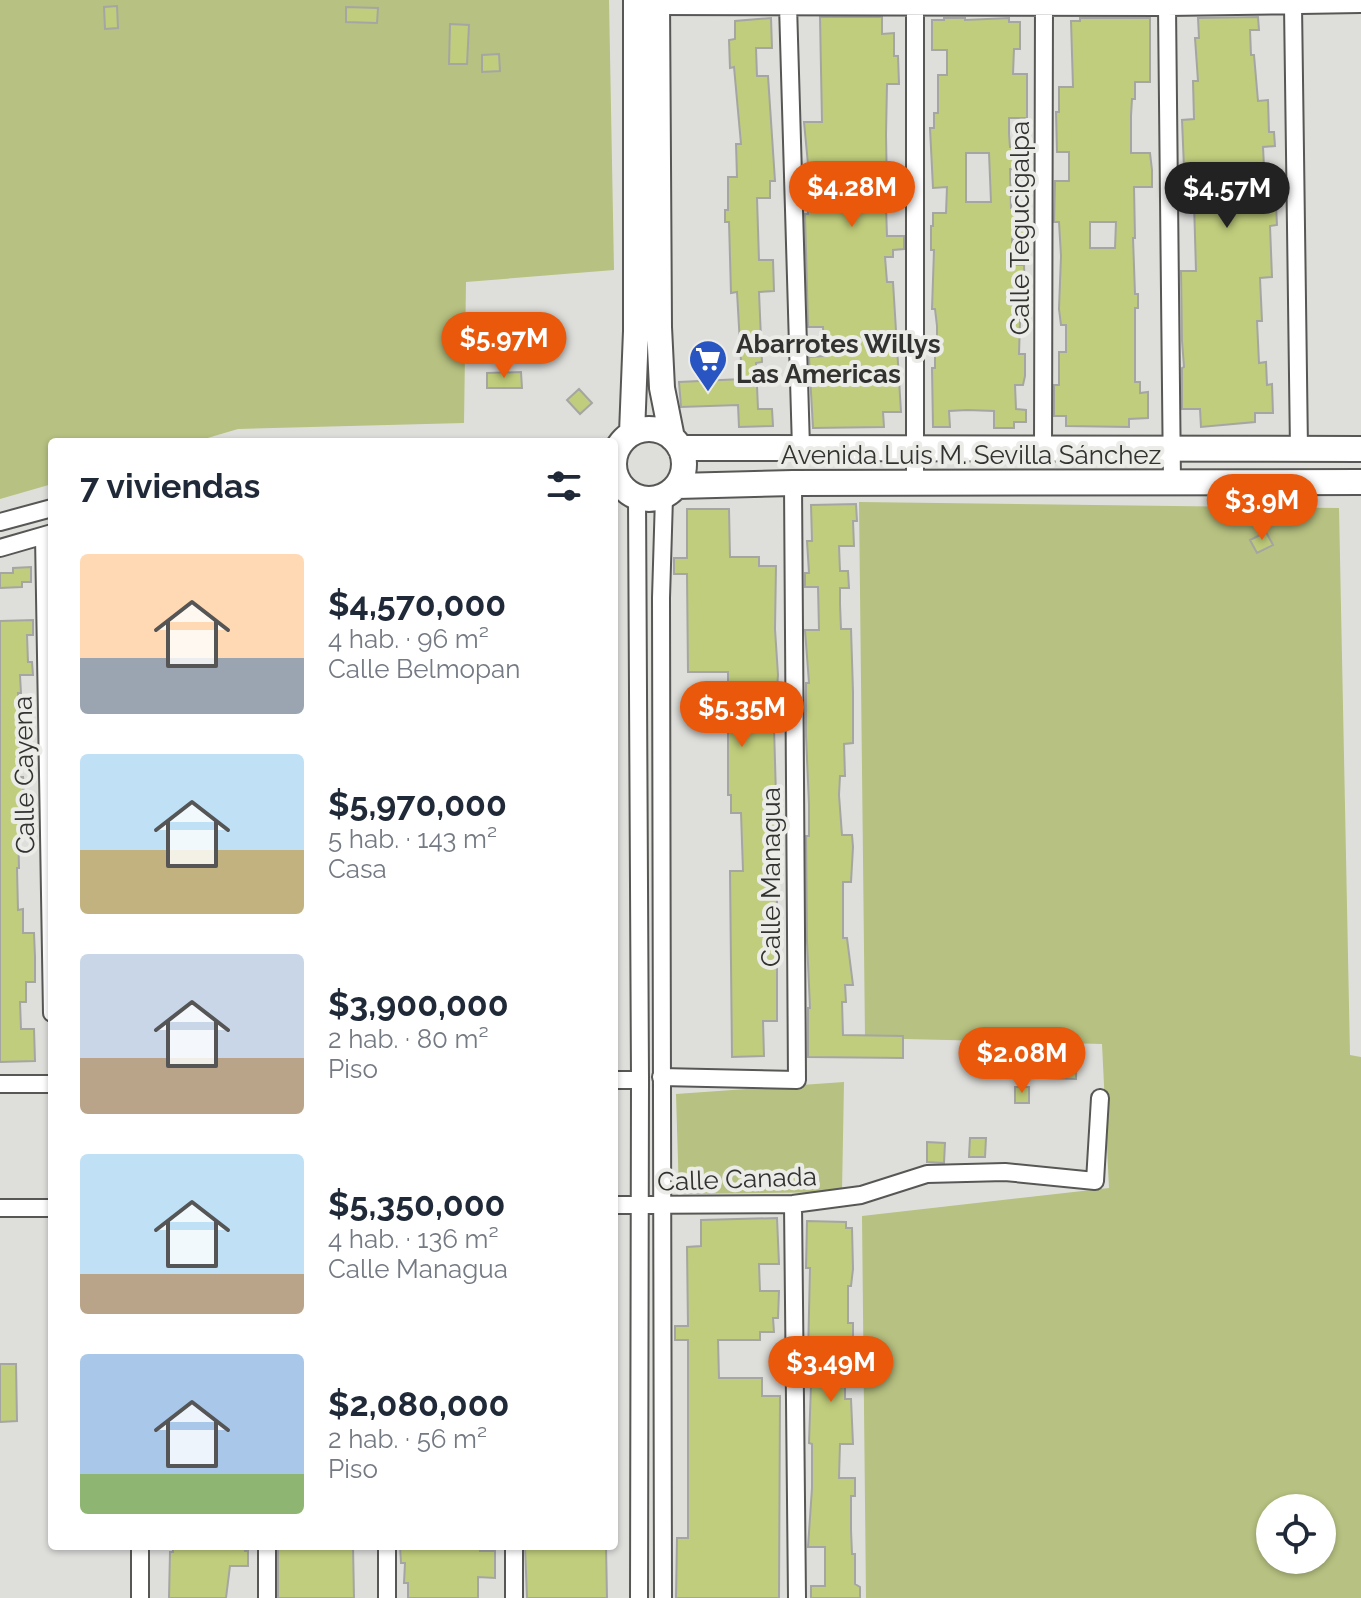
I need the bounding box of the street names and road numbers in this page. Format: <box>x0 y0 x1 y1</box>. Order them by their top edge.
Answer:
street label: Calle Tegucigalpa <box>1005 121 1035 335</box>
street label: Avenida Luis M. Sevilla Sánchez <box>781 440 1161 470</box>
street label: Calle Cayena <box>8 696 40 854</box>
street label: Calle Managua <box>756 787 786 967</box>
street label: Calle Canada <box>657 1161 817 1197</box>

